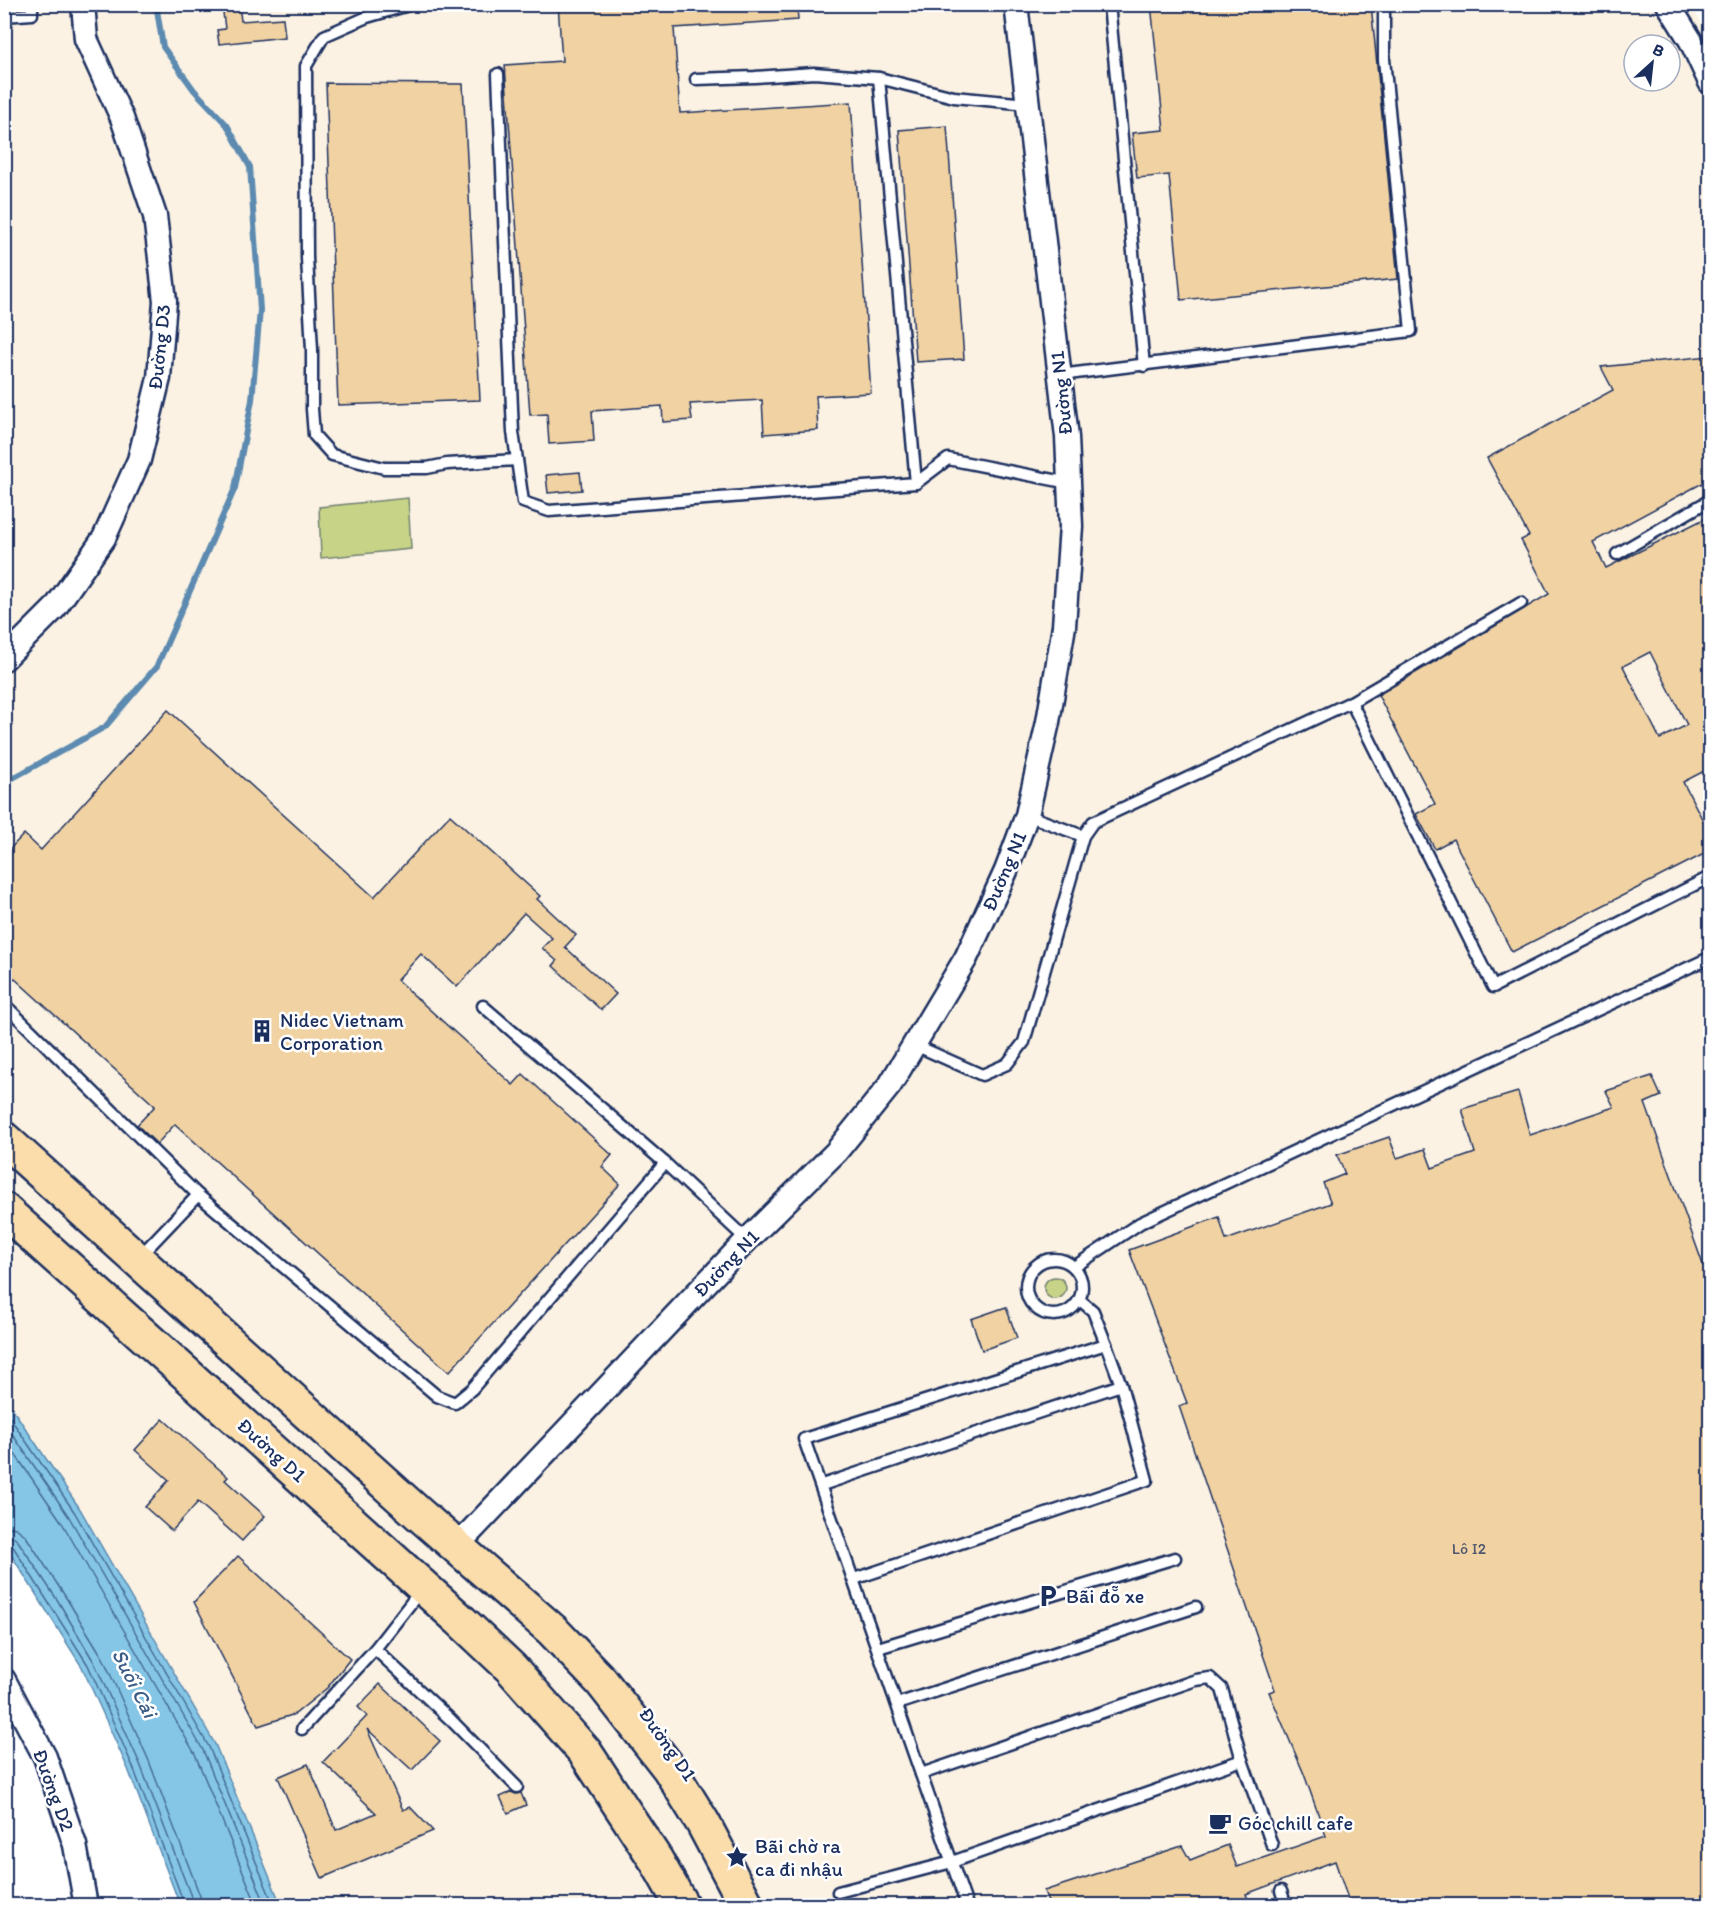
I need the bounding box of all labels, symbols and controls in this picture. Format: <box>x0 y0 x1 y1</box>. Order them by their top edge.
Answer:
north arrow <box>1622 33 1682 93</box>
text: B <box>1650 39 1668 61</box>
street label: Đường D3 <box>143 303 175 391</box>
street label: Đường N1 <box>1045 350 1077 436</box>
street label: Đường N1 <box>976 827 1032 915</box>
place label: Nidec Vietnam Corporation <box>280 1008 404 1055</box>
building icon: Nidec Vietnam Corporation <box>249 1018 275 1044</box>
street label: Đường N1 <box>688 1224 764 1302</box>
street label: Đường D1 <box>233 1413 311 1487</box>
house number: Lô I2 <box>1452 1539 1487 1558</box>
parking icon: Bãi đỗ xe <box>1035 1583 1061 1609</box>
place label: Bãi đỗ xe <box>1066 1584 1144 1608</box>
water label: Suối Cái <box>107 1644 164 1724</box>
street label: Đường D1 <box>634 1703 702 1785</box>
street label: Đường D2 <box>28 1746 80 1835</box>
cafe icon: Góc chill cafe <box>1207 1810 1233 1836</box>
place label: Góc chill cafe <box>1238 1811 1353 1835</box>
place label: Bãi chờ ra ca đi nhậu <box>755 1834 843 1881</box>
place icon: Bãi chờ ra ca đi nhậu <box>724 1844 750 1870</box>

